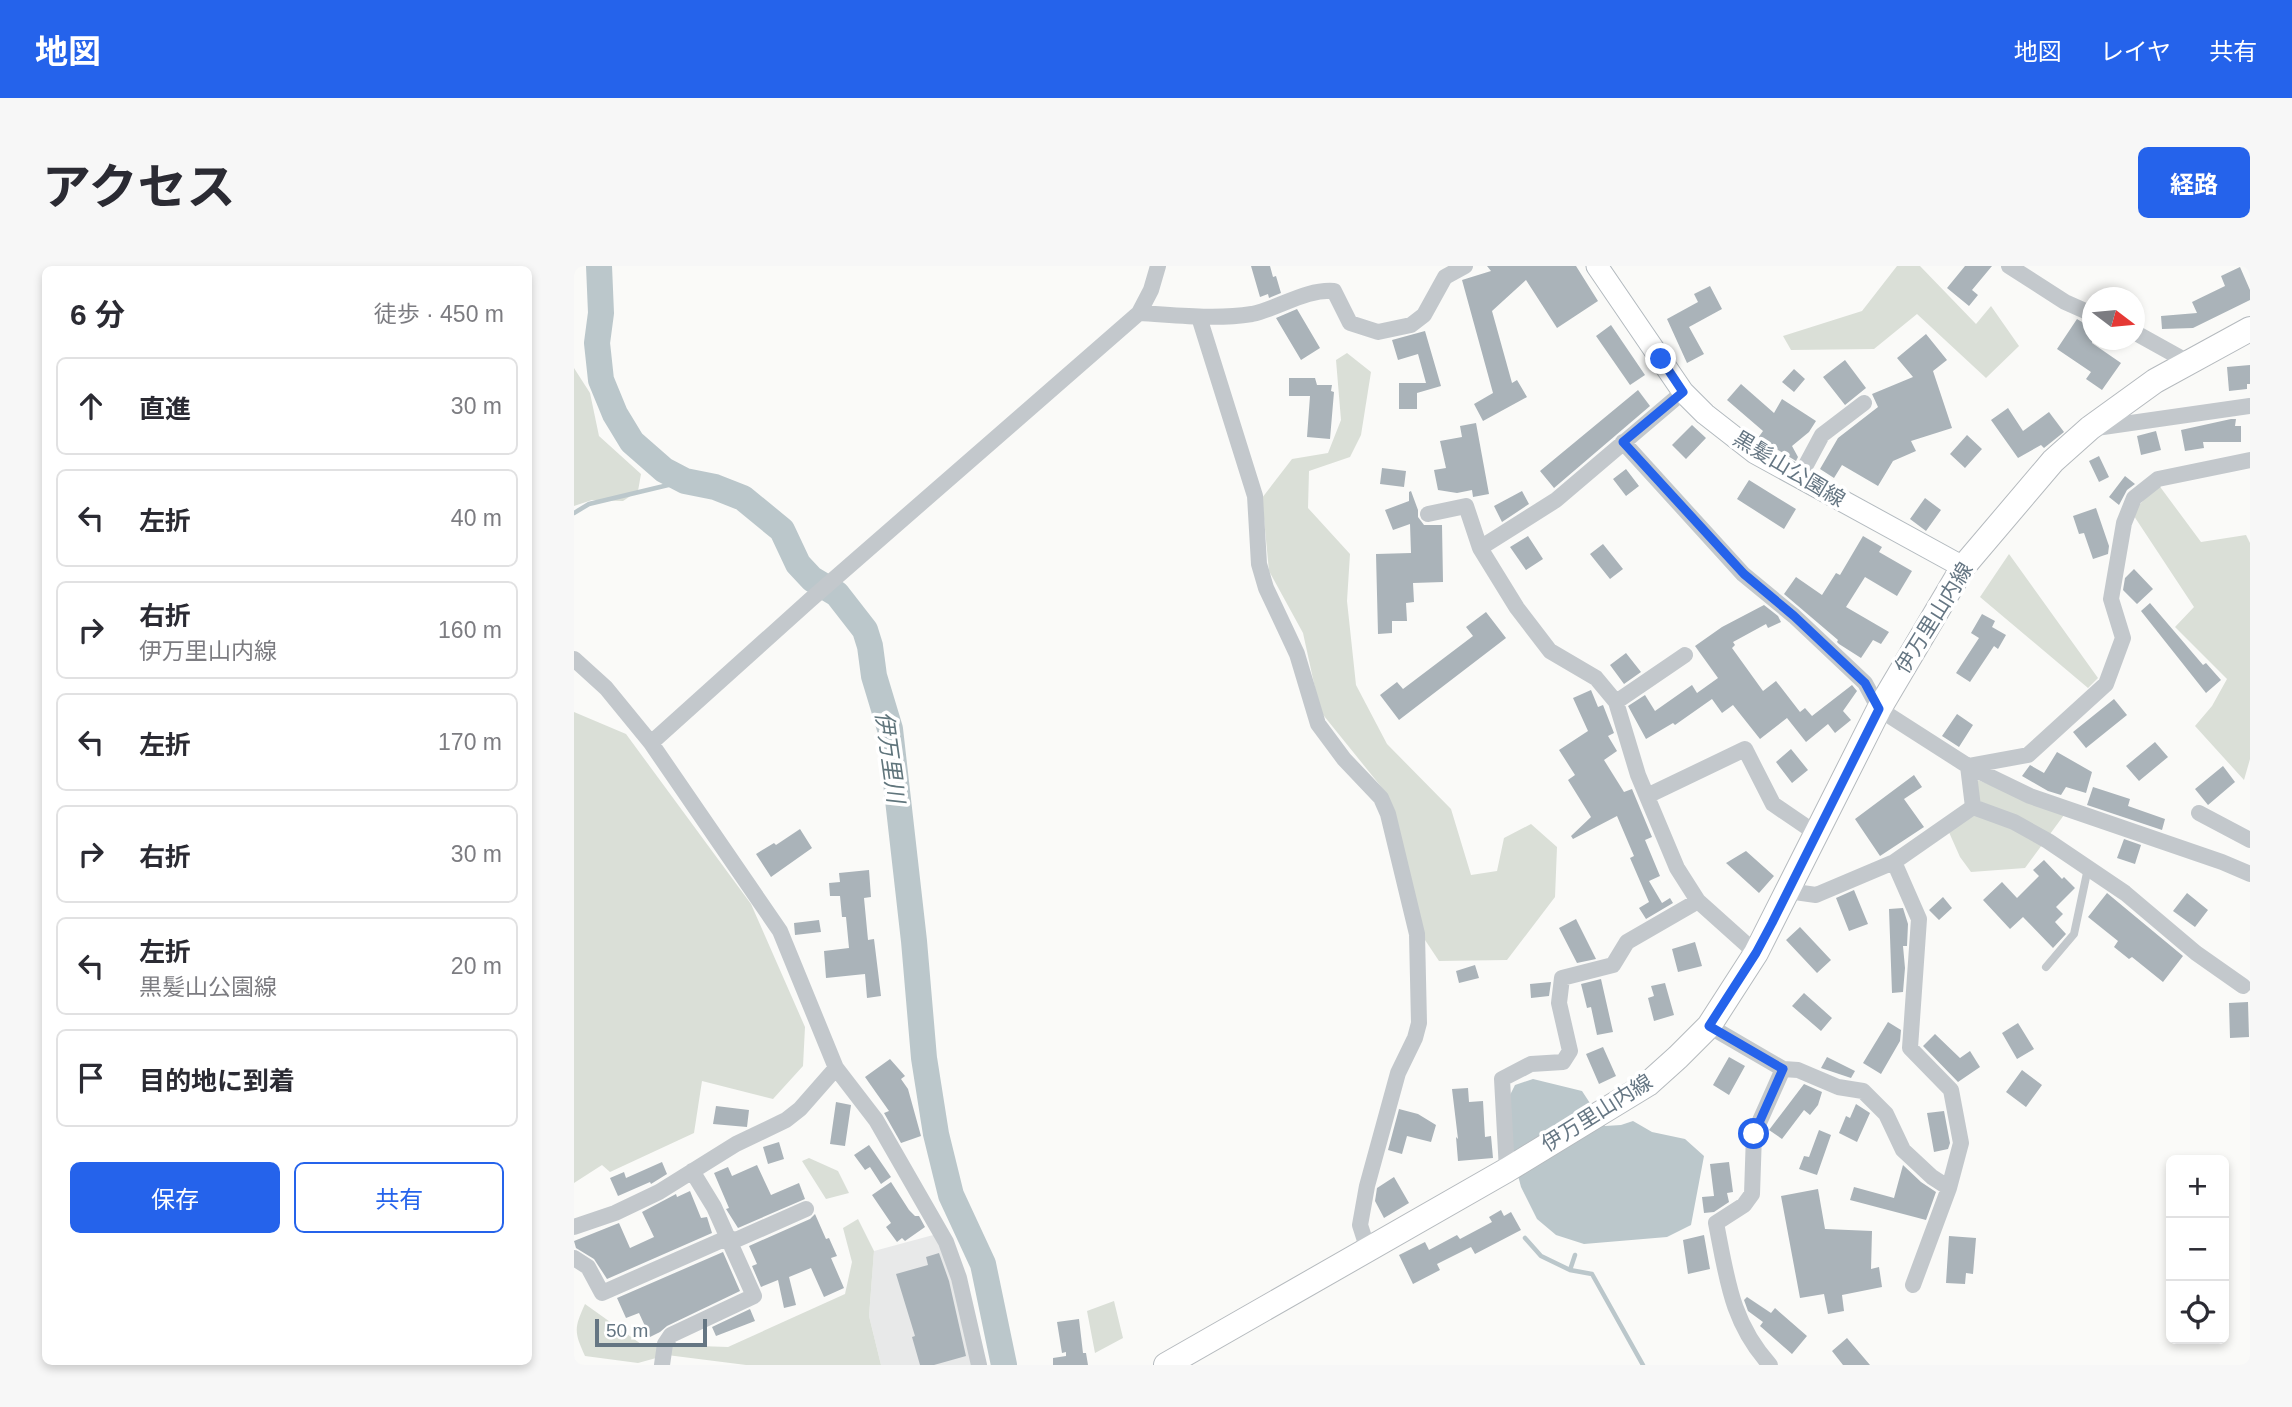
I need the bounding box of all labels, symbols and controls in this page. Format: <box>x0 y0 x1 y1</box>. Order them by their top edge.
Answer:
text: 地図 <box>35 33 101 70</box>
text: 地図 <box>2014 38 2062 65</box>
text: レイヤ <box>2100 38 2171 65</box>
text: 共有 <box>2209 38 2257 65</box>
button: 経路 <box>2138 147 2250 218</box>
text: アクセス <box>42 160 236 214</box>
north arrow <box>2082 287 2145 350</box>
text: 6 分 <box>70 298 125 331</box>
text: 徒歩 · 450 m <box>374 301 504 327</box>
route end <box>1645 343 1676 374</box>
icon: ahead <box>72 387 110 425</box>
text: 30 m <box>451 393 502 419</box>
text: 直進 <box>139 394 191 424</box>
street label: 黒髪山公園線 <box>1729 426 1849 511</box>
icon: left <box>72 499 110 537</box>
text: 40 m <box>451 505 502 531</box>
text: 左折 <box>139 506 191 536</box>
street label: 伊万里山内線 <box>1890 558 1977 677</box>
text: 右折 <box>139 601 191 631</box>
icon: right <box>72 611 110 649</box>
text: 160 m <box>438 617 502 643</box>
text: 伊万里山内線 <box>139 638 277 664</box>
water label: 伊万里川 <box>871 710 910 807</box>
icon: left <box>72 723 110 761</box>
text: 170 m <box>438 729 502 755</box>
text: 左折 <box>139 730 191 760</box>
icon: right <box>72 835 110 873</box>
text: 30 m <box>451 841 502 867</box>
text: 右折 <box>139 842 191 872</box>
text: 左折 <box>139 937 191 967</box>
icon: left <box>72 947 110 985</box>
text: 20 m <box>451 953 502 979</box>
text: 黒髪山公園線 <box>139 974 277 1000</box>
icon: arrive <box>72 1059 110 1097</box>
text: 目的地に到着 <box>139 1066 295 1096</box>
street label: 伊万里山内線 <box>1537 1069 1656 1156</box>
route start <box>1738 1118 1769 1149</box>
map controls <box>2166 1155 2229 1344</box>
button: + <box>2166 1155 2229 1218</box>
button: 保存 <box>70 1162 280 1233</box>
button: 共有 <box>294 1162 504 1233</box>
button: − <box>2166 1218 2229 1281</box>
button: locate <box>2166 1281 2229 1344</box>
scale bar <box>595 1316 707 1348</box>
text: 50 m <box>606 1320 648 1341</box>

